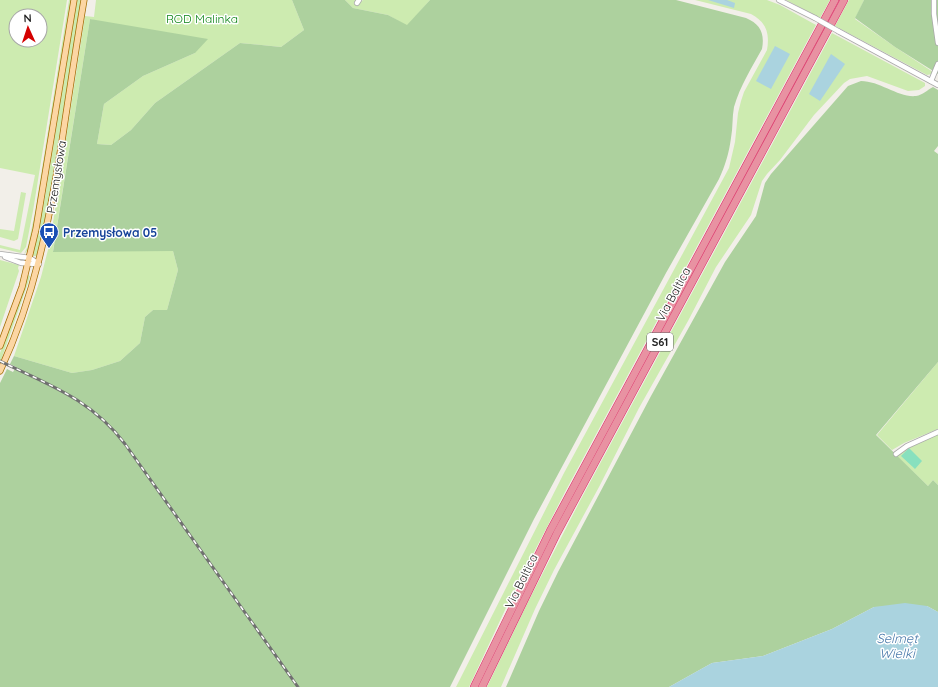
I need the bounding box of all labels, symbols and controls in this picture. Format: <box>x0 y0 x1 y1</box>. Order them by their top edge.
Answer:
north arrow <box>8 8 48 48</box>
text: N <box>23 11 32 25</box>
park label: ROD Malinka <box>166 11 238 26</box>
street label: Przemysłowa <box>43 139 69 215</box>
bus stop icon: Przemysłowa 05 <box>38 221 60 249</box>
place label: Przemysłowa 05 <box>63 225 157 240</box>
street label: Via Baltica <box>653 264 693 324</box>
road number: S61 <box>647 333 673 351</box>
street label: Via Baltica <box>501 551 541 611</box>
water label: Selmęt Wielki <box>876 630 919 661</box>

